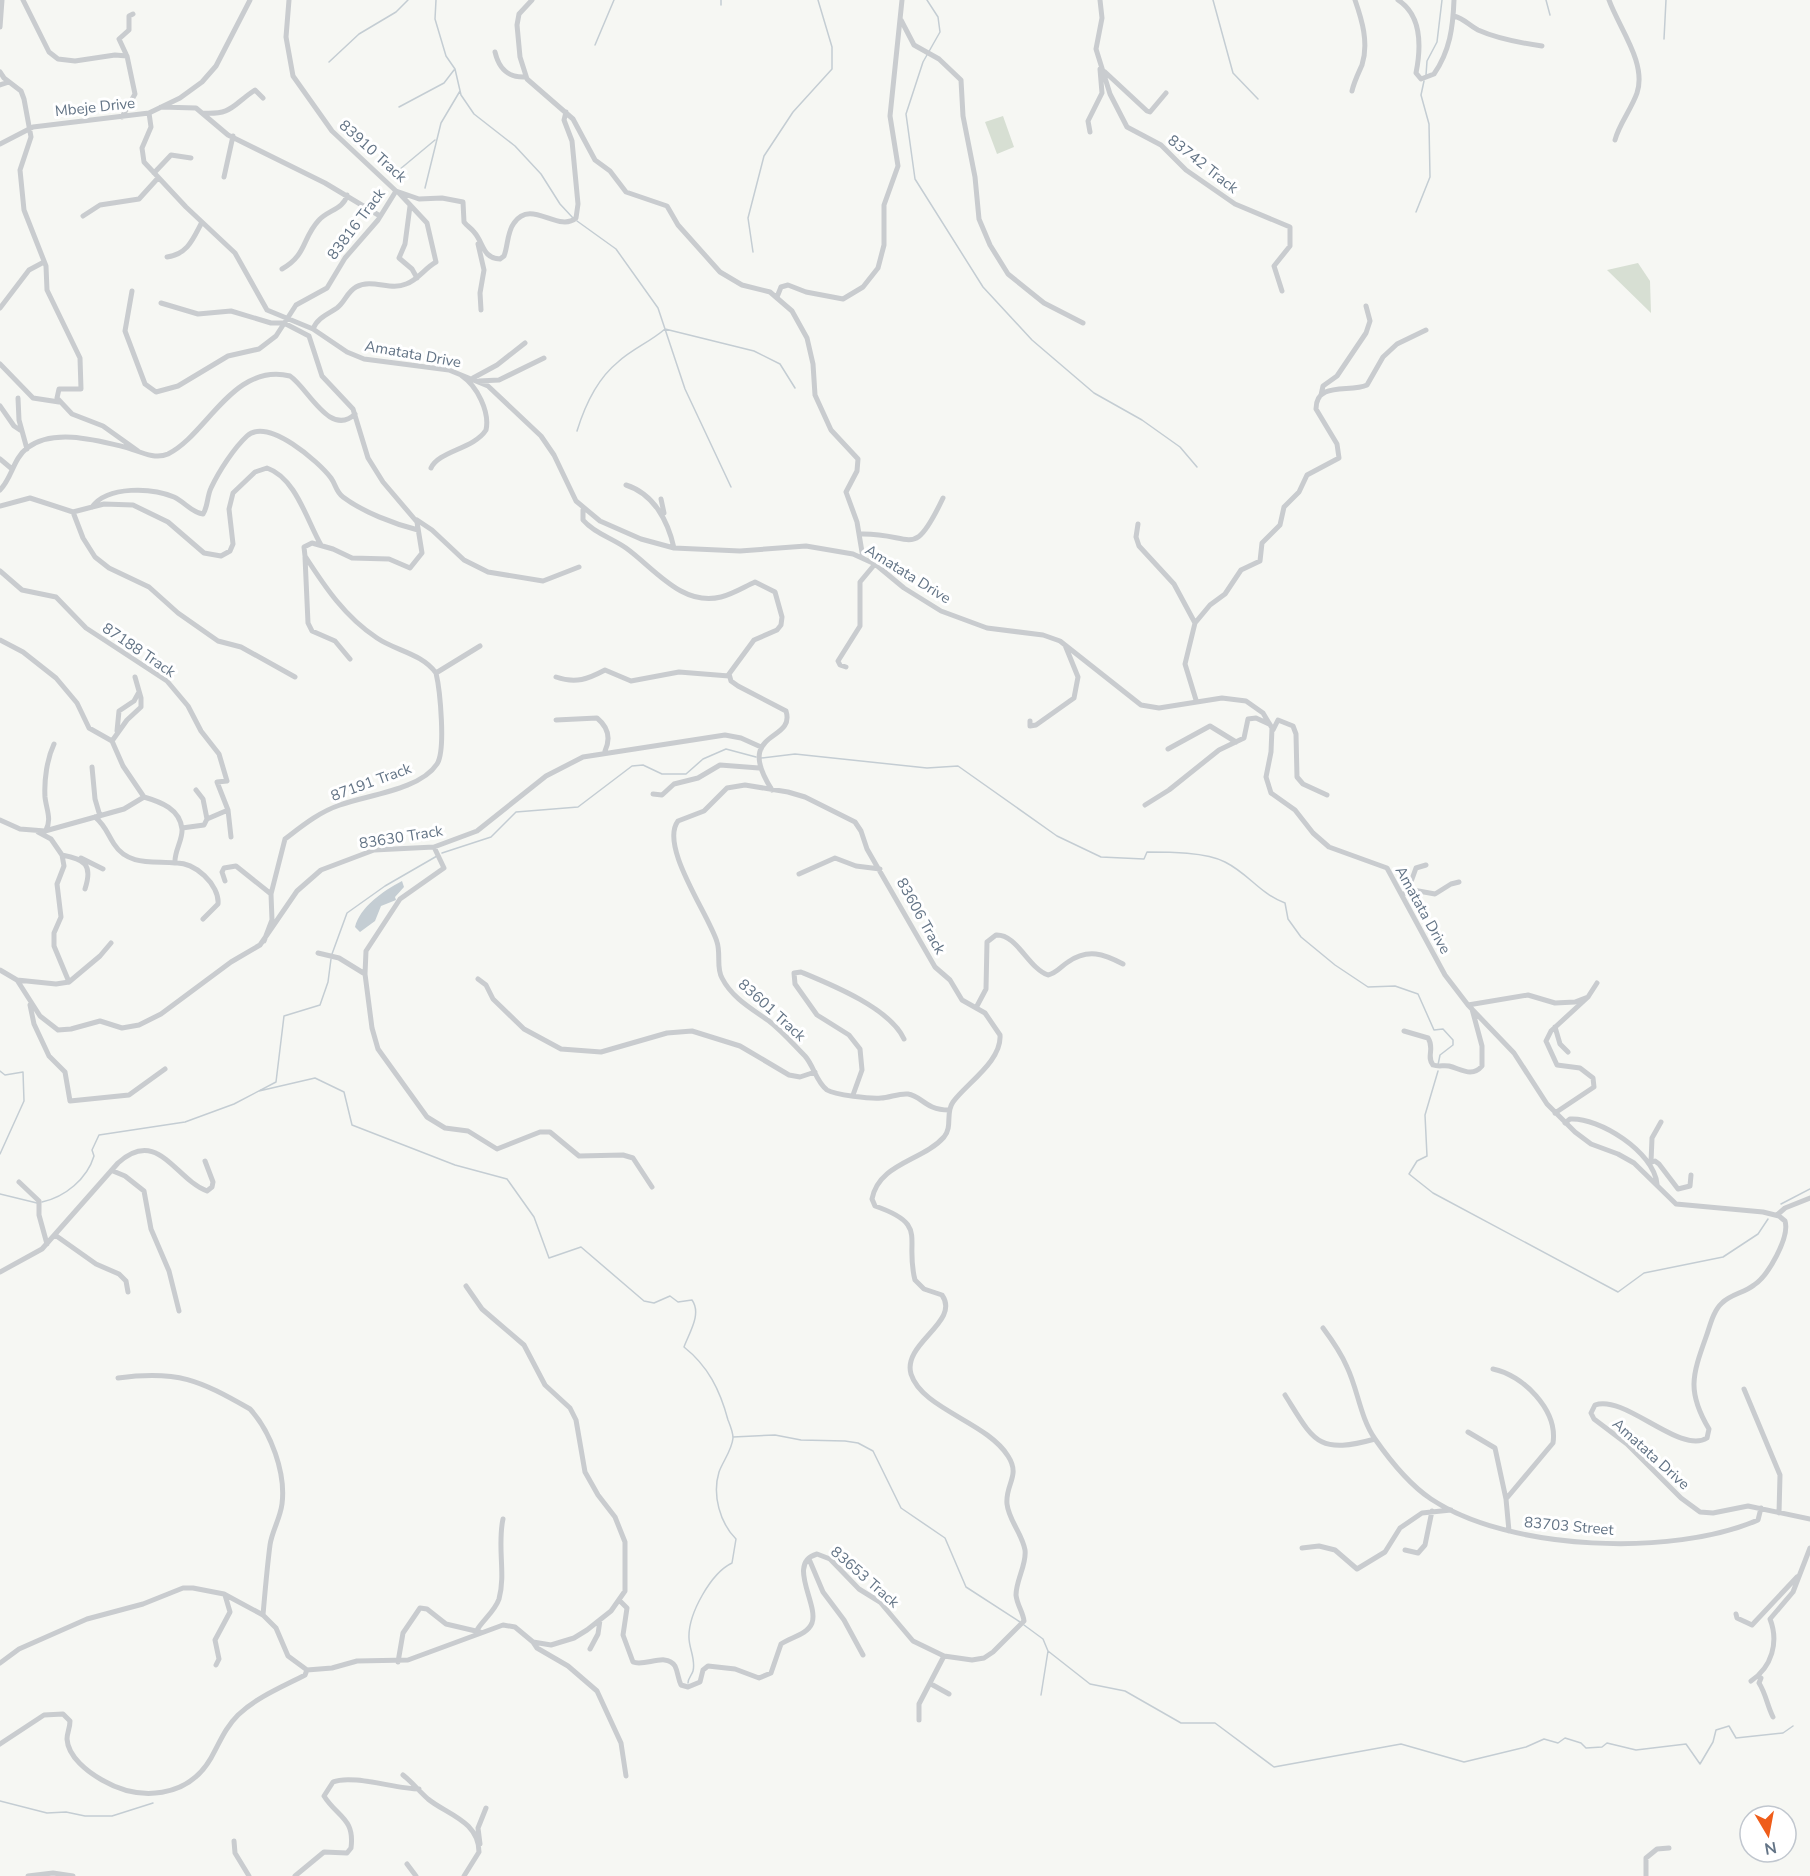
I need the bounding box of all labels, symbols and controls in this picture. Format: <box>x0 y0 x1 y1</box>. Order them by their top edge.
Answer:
street label: Mbeje Drive <box>54 93 136 121</box>
street label: 83910 Track <box>335 115 411 187</box>
street label: 83742 Track <box>1164 130 1243 198</box>
street label: 83816 Track <box>323 184 390 264</box>
street label: Amatata Drive <box>363 336 463 372</box>
street label: Amatata Drive <box>861 540 955 608</box>
street label: 87188 Track <box>98 618 180 682</box>
street label: 87191 Track <box>328 758 415 806</box>
street label: 83630 Track <box>358 820 445 853</box>
street label: Amatata Drive <box>1391 862 1455 958</box>
street label: 83606 Track <box>892 874 950 958</box>
street label: 83601 Track <box>734 974 810 1046</box>
street label: Amatata Drive <box>1608 1414 1694 1494</box>
street label: 83703 Street <box>1523 1512 1615 1540</box>
street label: 83653 Track <box>827 1542 904 1613</box>
north arrow <box>1738 1804 1798 1864</box>
text: N <box>1763 1836 1778 1860</box>

